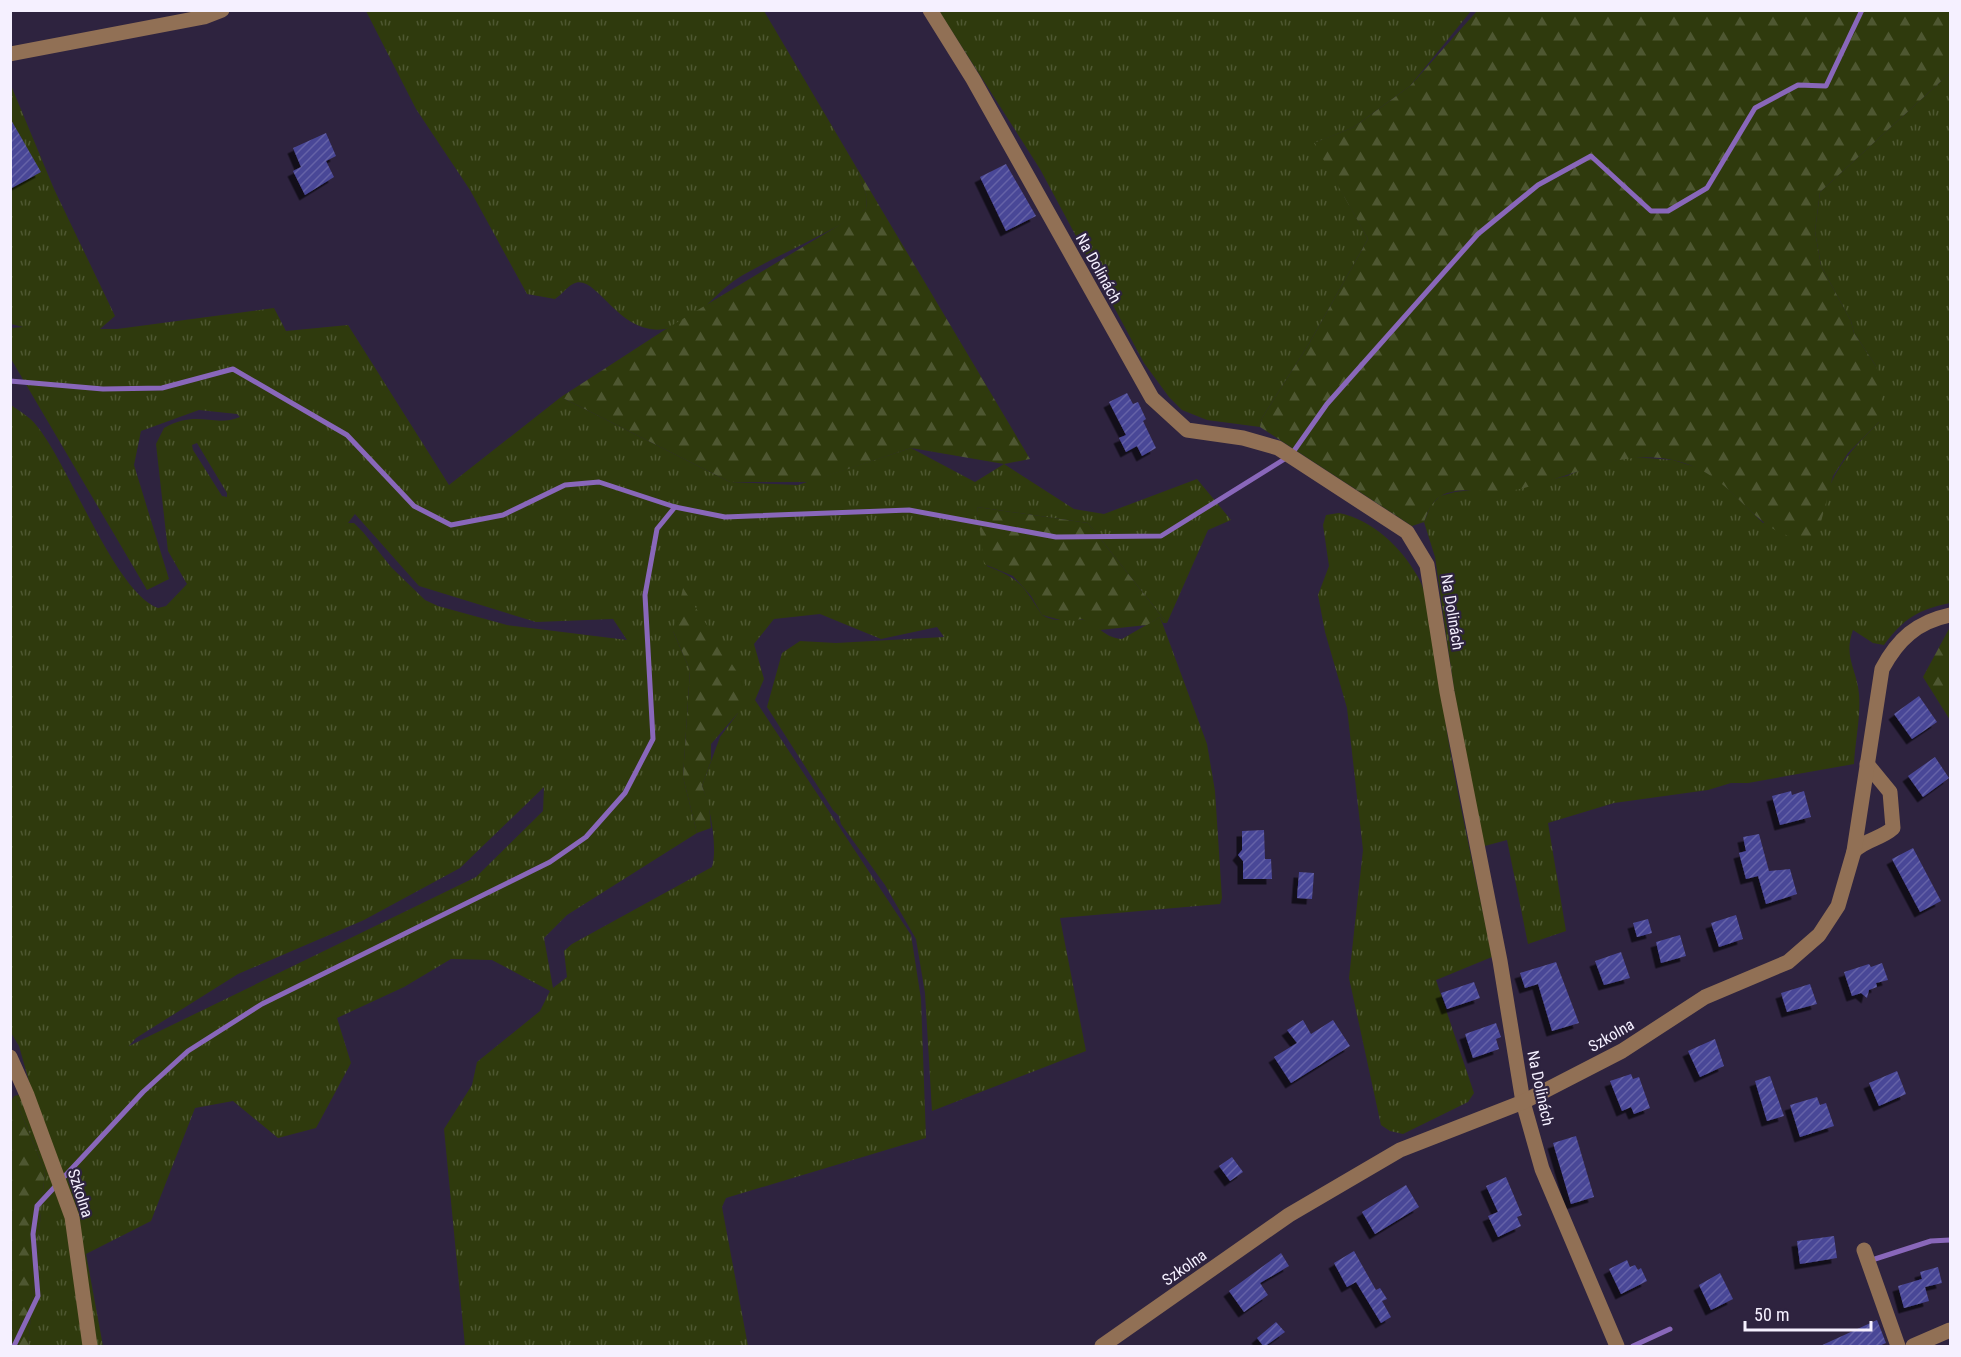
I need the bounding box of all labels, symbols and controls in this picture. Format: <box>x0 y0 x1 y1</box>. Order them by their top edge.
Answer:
street label: Na Dolinách <box>1072 230 1125 306</box>
street label: Na Dolinách <box>1437 573 1468 651</box>
street label: Szkolna <box>1585 1015 1638 1056</box>
street label: Na Dolinách <box>1523 1049 1558 1127</box>
street label: Szkolna <box>64 1167 97 1220</box>
street label: Szkolna <box>1158 1245 1210 1289</box>
scale bar <box>1745 1294 1871 1332</box>
text: 50 m <box>1754 1304 1789 1325</box>

